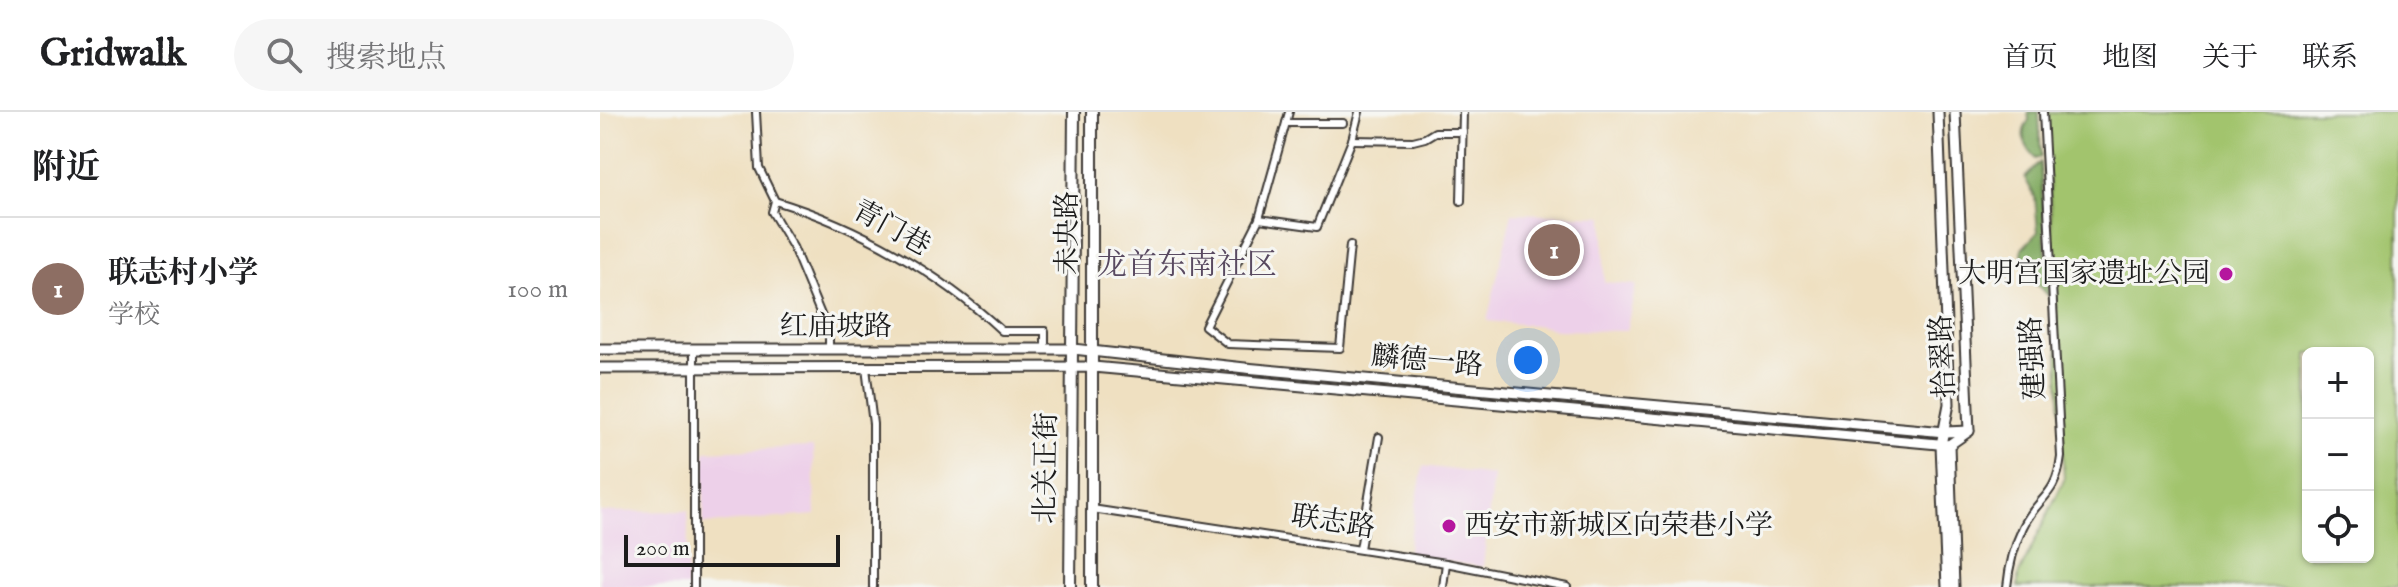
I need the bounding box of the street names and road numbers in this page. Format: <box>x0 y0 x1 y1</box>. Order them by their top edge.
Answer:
street label: 未央路 <box>1051 191 1086 275</box>
street label: 青门巷 <box>846 193 936 265</box>
street label: 红庙坡路 <box>780 310 892 345</box>
street label: 拾翠路 <box>1924 313 1964 399</box>
street label: 建强路 <box>2014 315 2054 401</box>
street label: 麟德一路 <box>1370 340 1484 384</box>
street label: 北关正街 <box>1029 412 1065 524</box>
street label: 联志路 <box>1289 499 1377 547</box>

